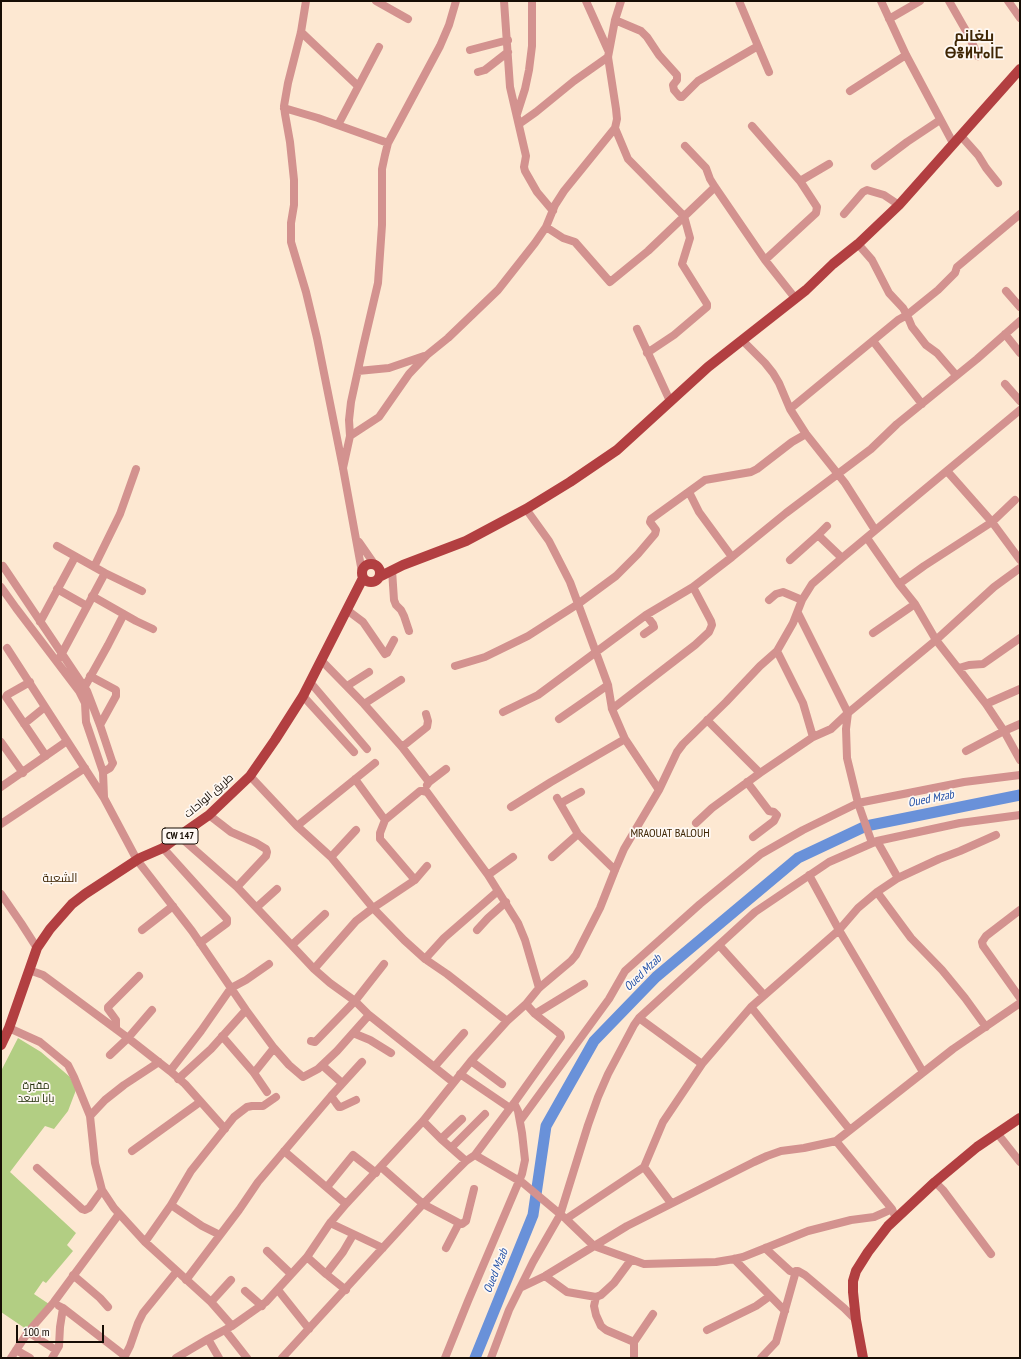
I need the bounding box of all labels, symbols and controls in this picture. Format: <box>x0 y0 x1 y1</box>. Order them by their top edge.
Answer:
district label: بلغانم ⴱⴻⵍⵖⴰⵏⵎ <box>945 28 1003 63</box>
street label: طريق الواحات <box>182 771 236 821</box>
water label: Oued Mzab <box>907 787 955 811</box>
district label: MRAOUAT BALOUH <box>623 827 717 841</box>
road number: CW 147 <box>162 828 198 844</box>
district label: الشعبة <box>43 872 77 886</box>
water label: Oued Mzab <box>621 952 665 994</box>
park label: مقبرة بابا سعد <box>18 1079 54 1105</box>
water label: Oued Mzab <box>481 1247 511 1295</box>
scale bar <box>18 1317 106 1343</box>
text: 100 m <box>23 1324 50 1339</box>

